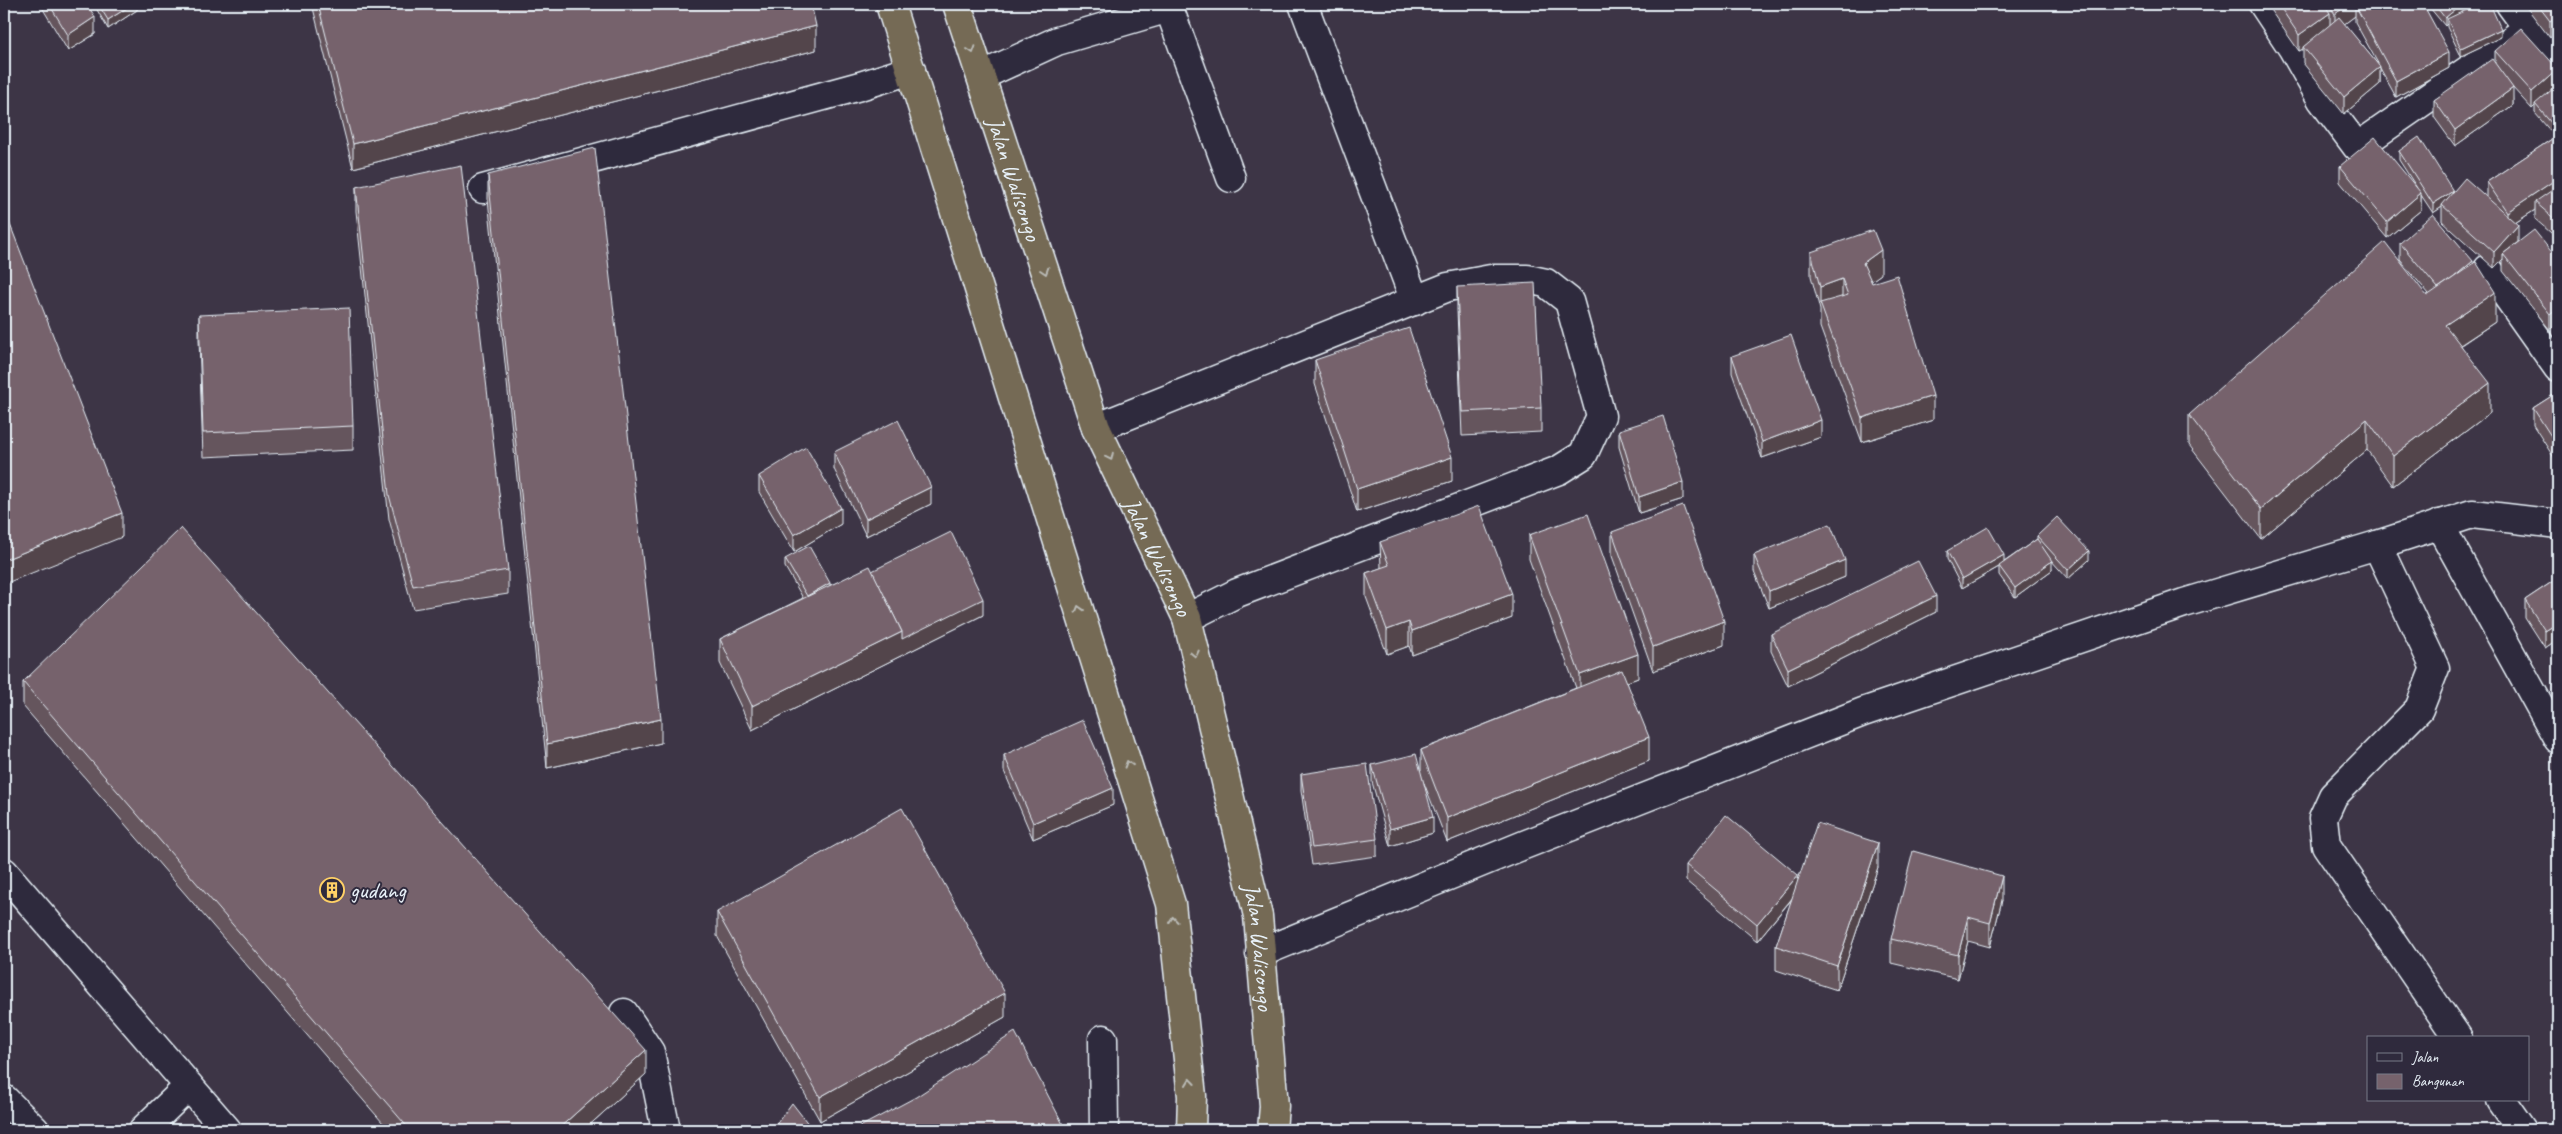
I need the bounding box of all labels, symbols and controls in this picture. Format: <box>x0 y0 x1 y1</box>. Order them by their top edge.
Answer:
one-way arrow <box>966 45 976 54</box>
street label: Jalan Walisongo <box>980 112 1049 246</box>
one-way arrow <box>1039 266 1049 275</box>
one-way arrow <box>1104 452 1114 461</box>
street label: Jalan Walisongo <box>1116 492 1200 622</box>
one-way arrow <box>1075 605 1085 614</box>
one-way arrow <box>1189 649 1200 658</box>
one-way arrow <box>1123 761 1133 769</box>
place label: gudang <box>350 875 407 905</box>
building icon: gudang <box>319 877 345 903</box>
street label: Jalan Walisongo <box>1235 879 1281 1013</box>
one-way arrow <box>1168 916 1179 924</box>
legend <box>2367 1036 2530 1102</box>
text: Jalan <box>2411 1048 2439 1067</box>
text: Bangunan <box>2412 1072 2465 1091</box>
one-way arrow <box>1185 1077 1196 1085</box>

